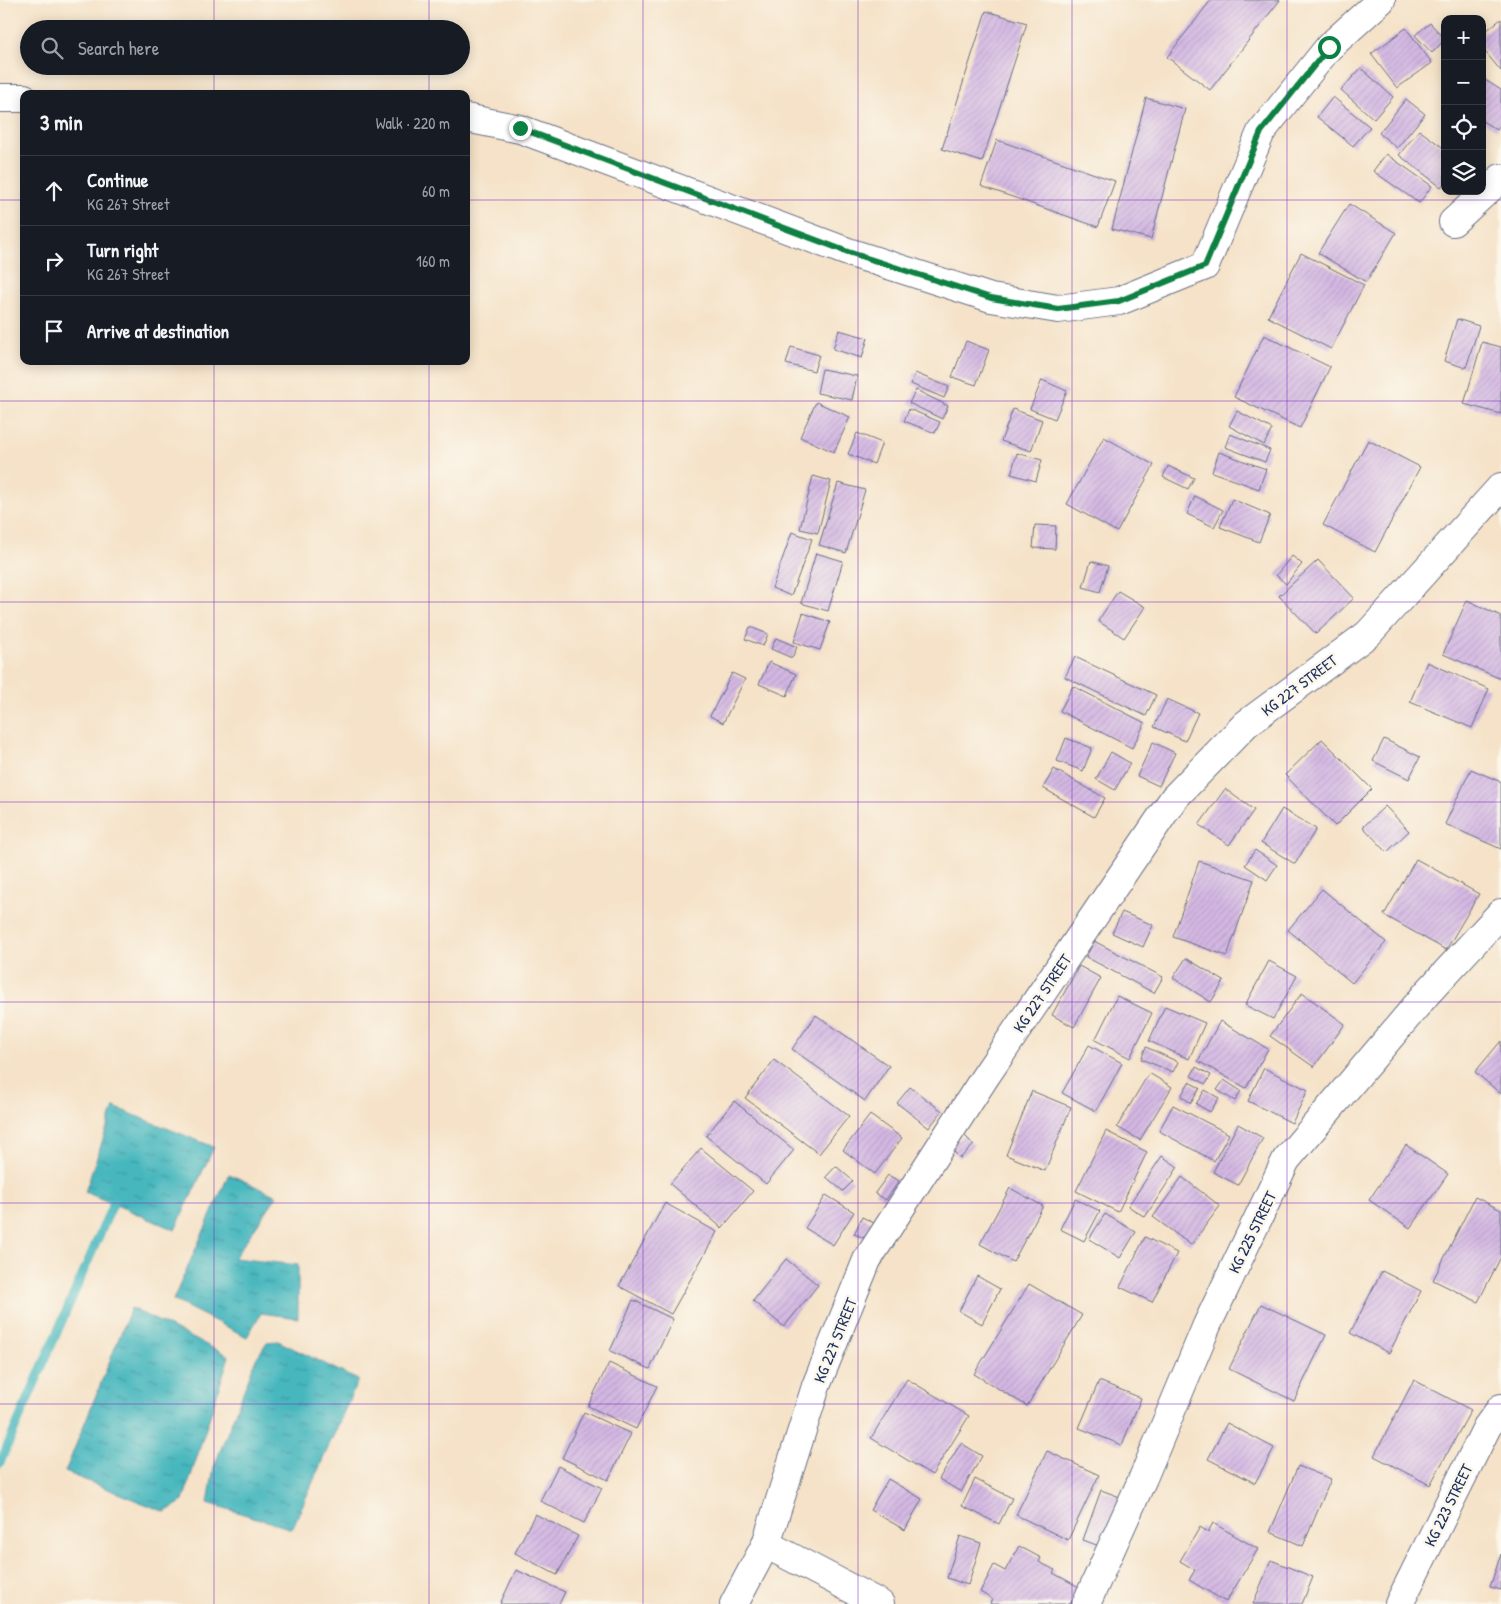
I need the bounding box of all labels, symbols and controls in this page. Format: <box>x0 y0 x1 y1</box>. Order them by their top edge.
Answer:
map controls <box>1441 15 1486 195</box>
button: + <box>1441 15 1486 60</box>
search box <box>20 20 470 75</box>
icon: search <box>38 34 66 62</box>
text: Search here <box>78 35 159 61</box>
route start <box>1318 36 1341 59</box>
button: − <box>1441 60 1486 105</box>
button: locate <box>1441 105 1486 150</box>
text: 3 min <box>40 108 83 137</box>
text: Walk · 220 m <box>376 112 450 134</box>
route end <box>509 117 532 140</box>
button: layers <box>1441 150 1486 195</box>
text: Continue <box>87 167 148 193</box>
icon: ahead <box>40 177 68 205</box>
text: 60 m <box>422 180 450 202</box>
text: KG 267 Street <box>87 193 169 215</box>
text: Turn right <box>87 237 158 263</box>
icon: right <box>40 247 68 275</box>
text: 160 m <box>416 250 450 272</box>
text: KG 267 Street <box>87 263 169 285</box>
icon: arrive <box>40 317 68 345</box>
text: Arrive at destination <box>87 318 229 344</box>
street label: KG 227 STREET <box>1256 649 1342 721</box>
street label: KG 227 STREET <box>1008 949 1077 1036</box>
street label: KG 225 STREET <box>1223 1187 1282 1277</box>
street label: KG 227 STREET <box>808 1294 862 1386</box>
street label: KG 223 STREET <box>1419 1460 1478 1550</box>

